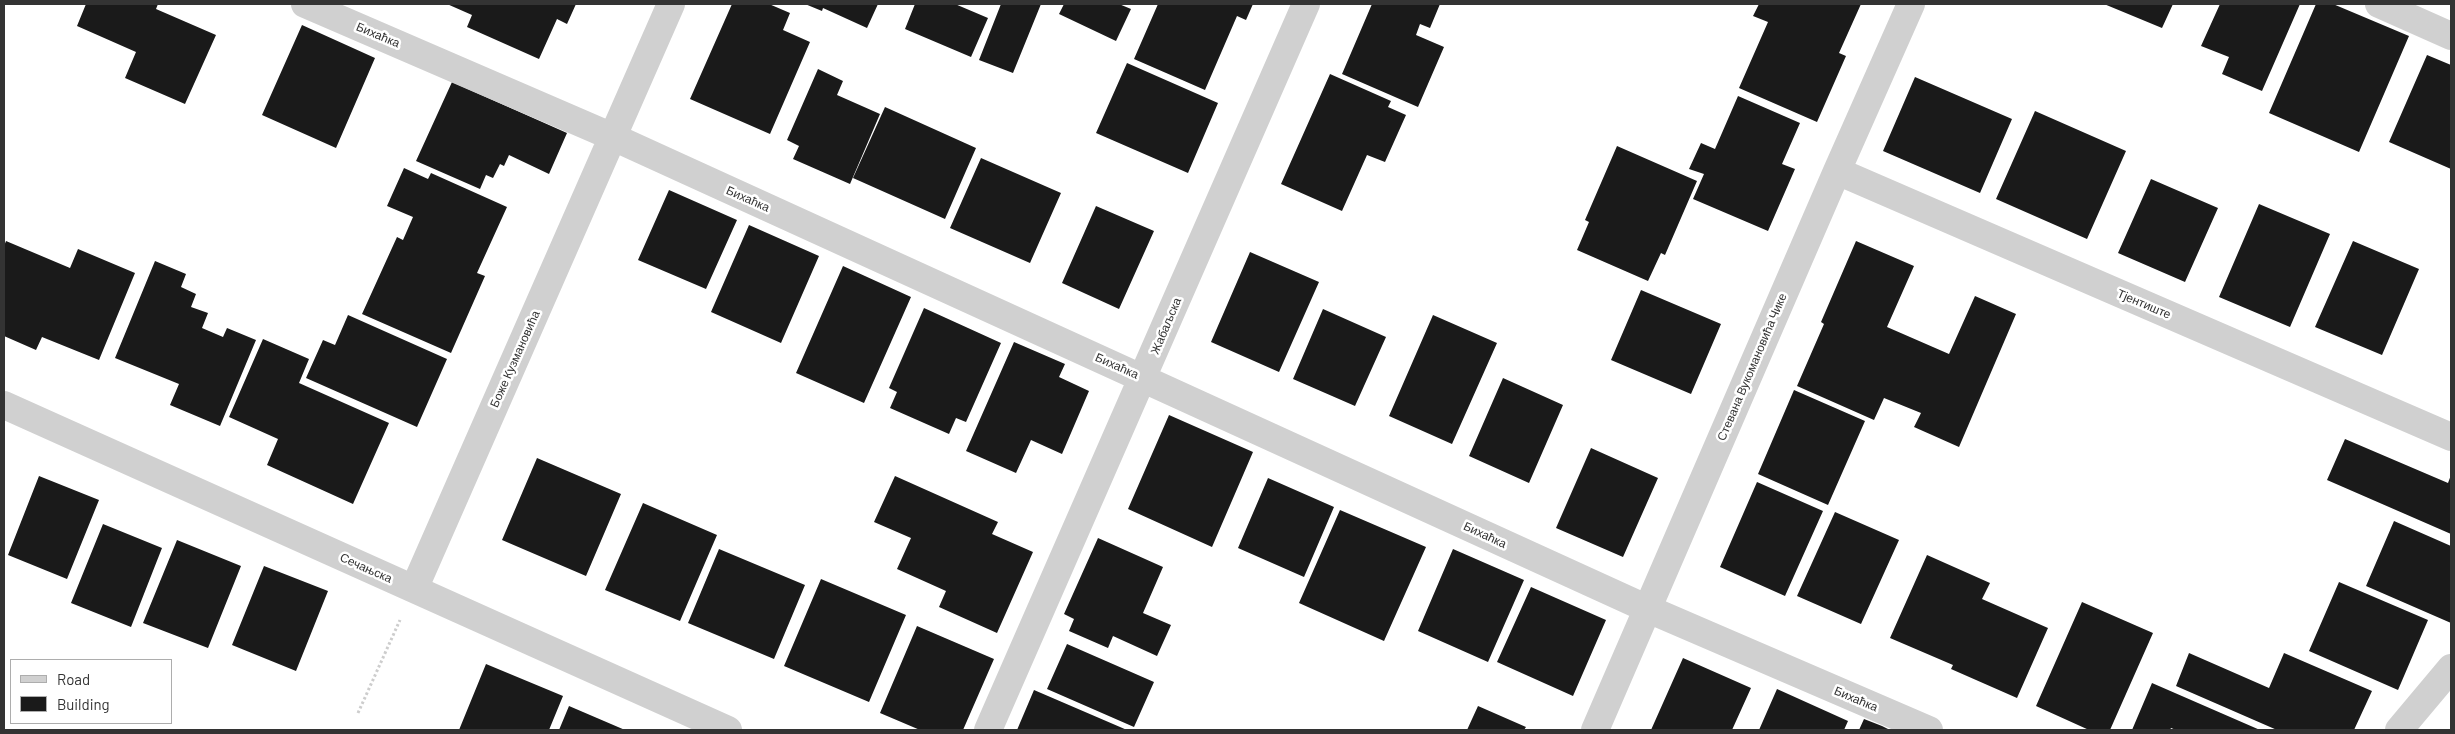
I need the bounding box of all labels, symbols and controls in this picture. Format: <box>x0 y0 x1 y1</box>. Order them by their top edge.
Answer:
street label: Бихаћка <box>354 19 402 51</box>
street label: Бихаћка <box>724 183 772 215</box>
street label: Тјентиште <box>2115 286 2173 322</box>
street label: Стевана Вукомановића Чике <box>1714 291 1790 443</box>
street label: Жабаљска <box>1148 295 1184 357</box>
street label: Боже Кузмановића <box>487 308 543 410</box>
street label: Бихаћка <box>1093 350 1141 382</box>
street label: Бихаћка <box>1461 519 1509 551</box>
street label: Сечањска <box>338 550 394 586</box>
legend <box>10 659 172 724</box>
text: Road <box>57 670 90 688</box>
street label: Бихаћка <box>1832 683 1880 715</box>
text: Building <box>57 695 110 713</box>

